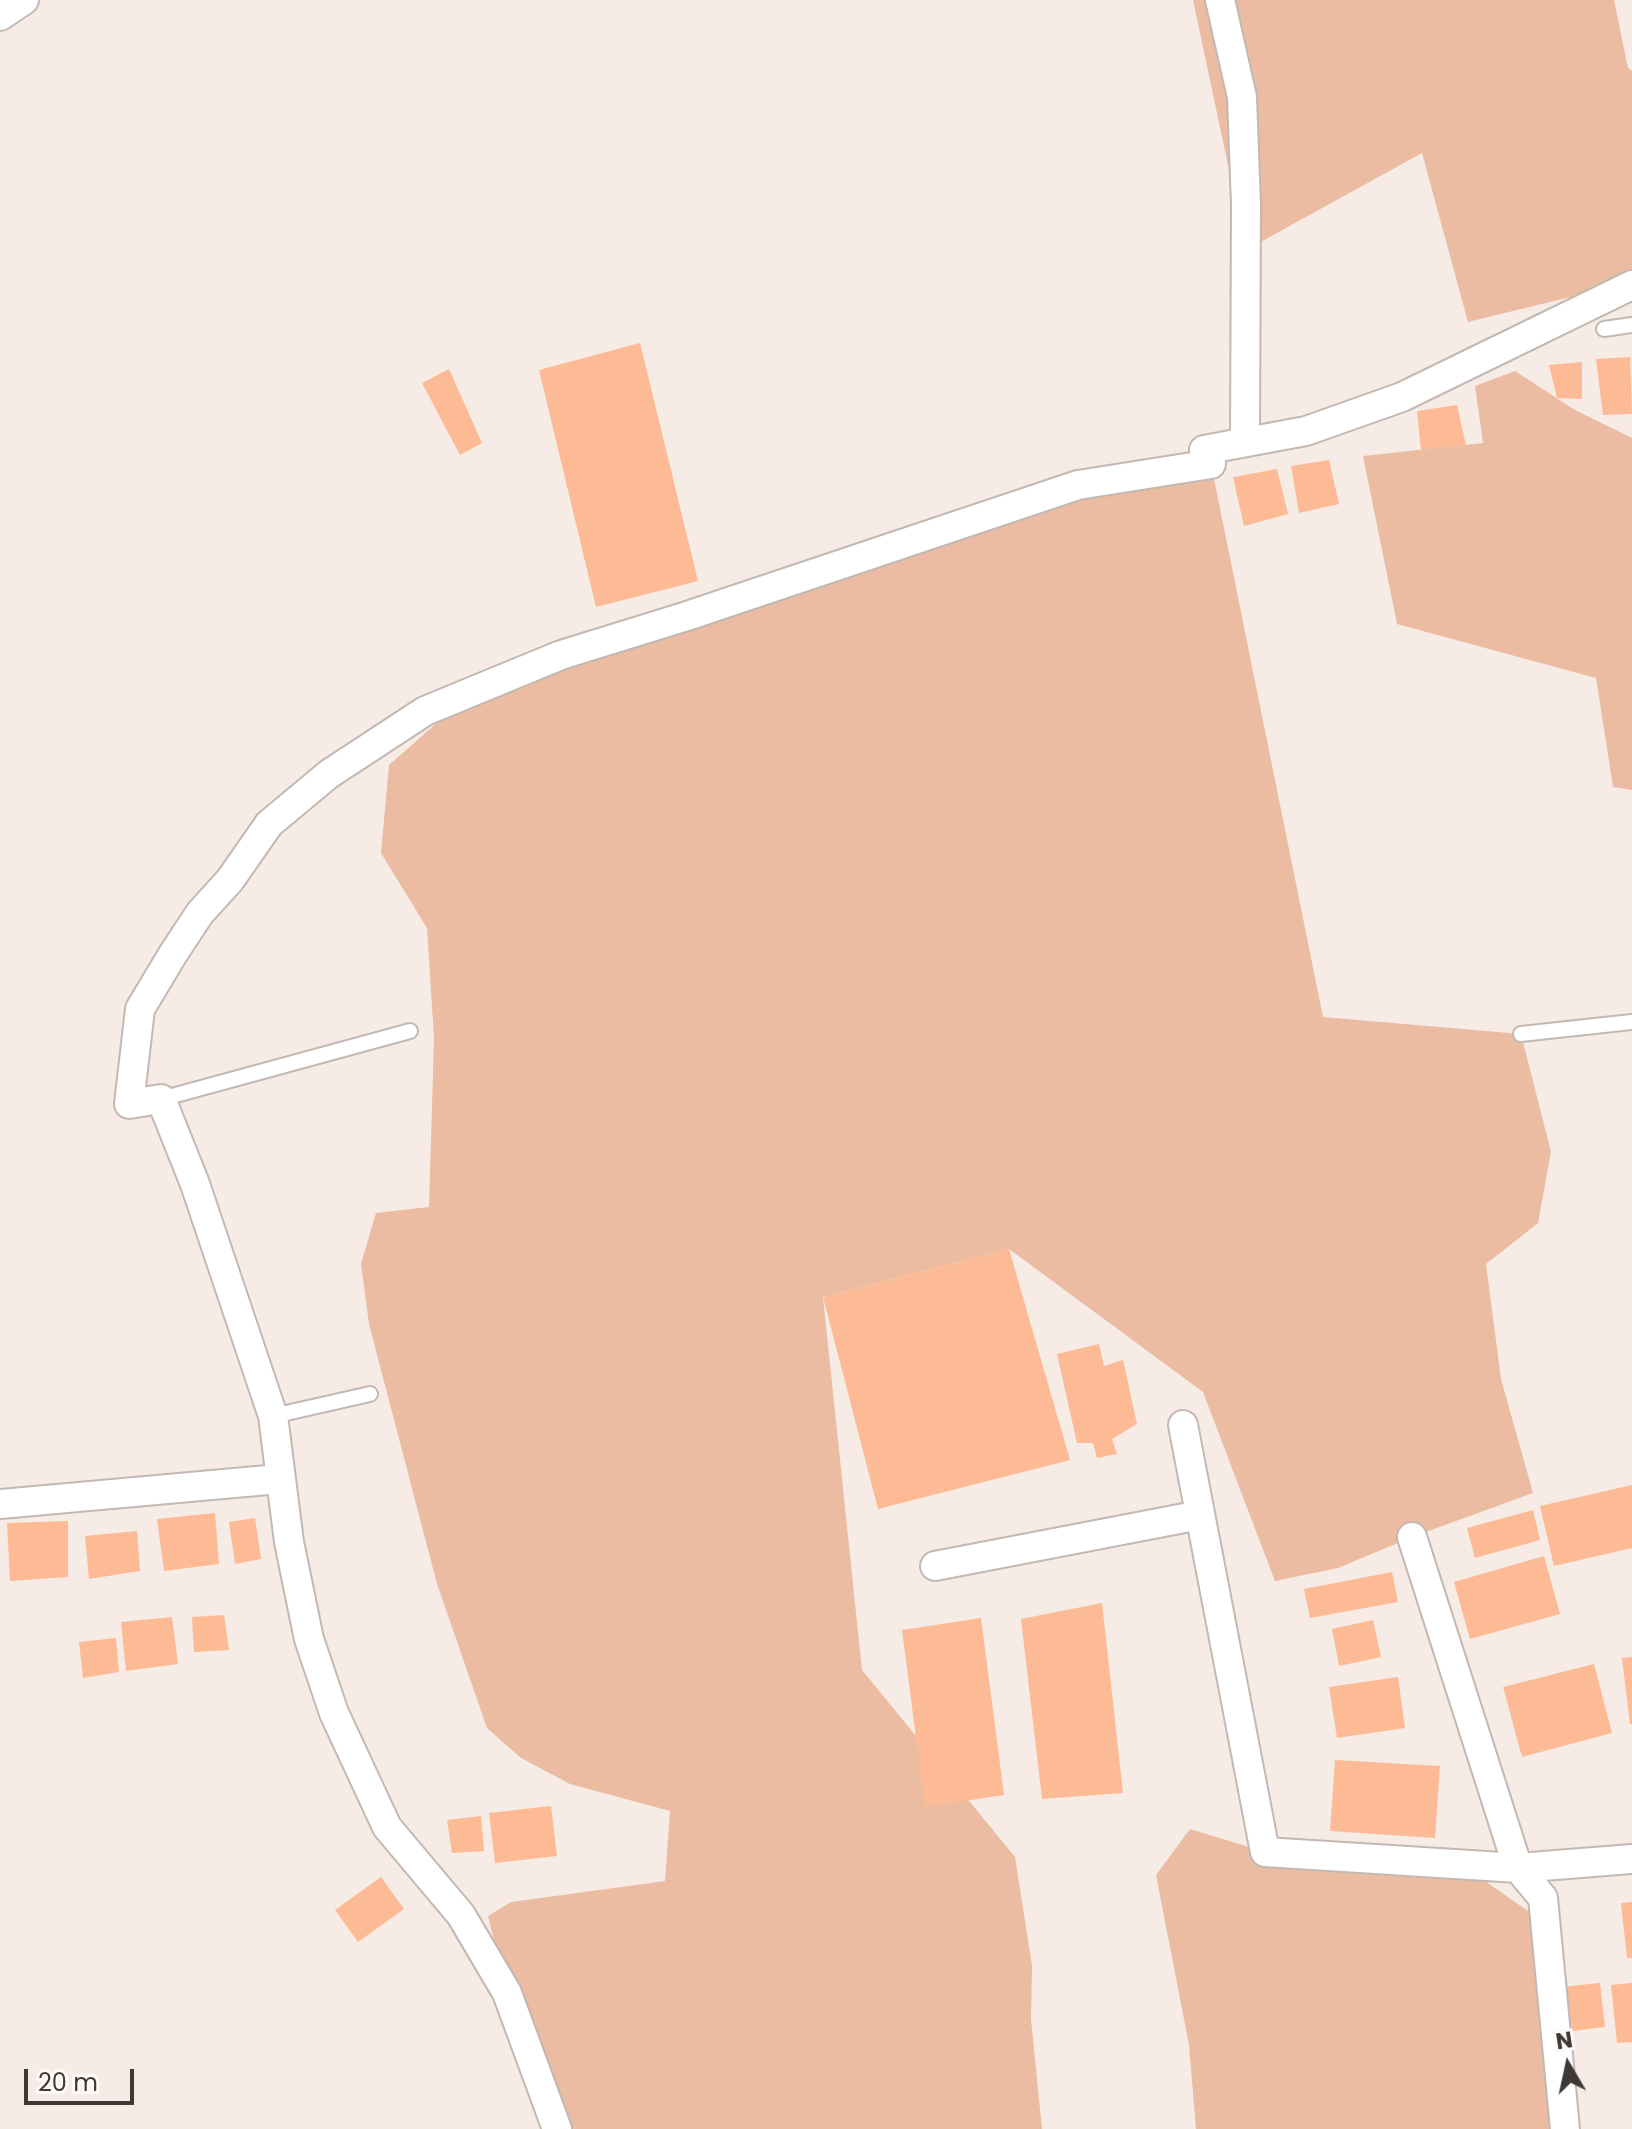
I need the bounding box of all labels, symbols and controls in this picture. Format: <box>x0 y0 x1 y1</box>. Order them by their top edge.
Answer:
text: N <box>1554 2024 1575 2057</box>
north arrow <box>1528 2025 1608 2105</box>
scale bar <box>28 2053 138 2103</box>
text: 20 m <box>38 2066 98 2099</box>

